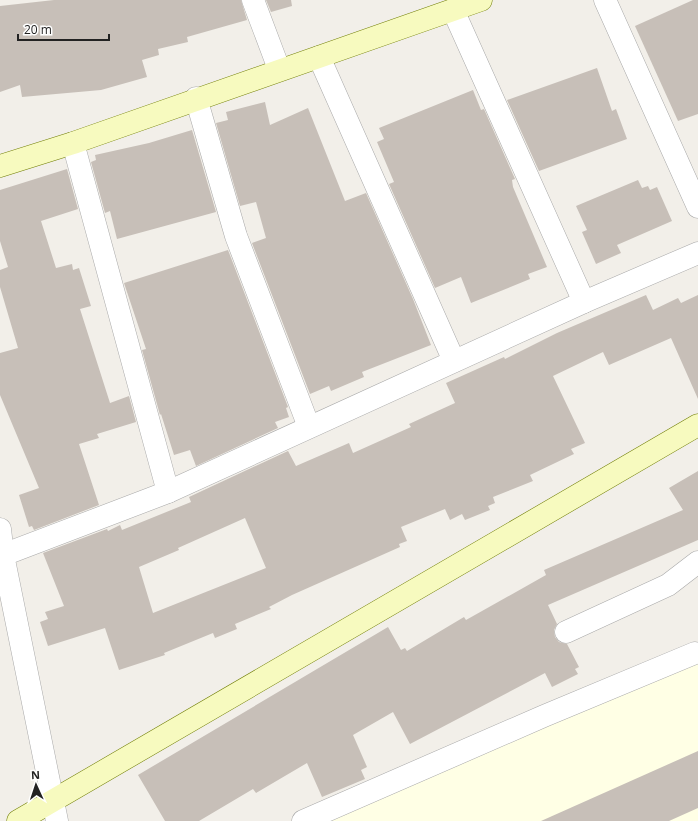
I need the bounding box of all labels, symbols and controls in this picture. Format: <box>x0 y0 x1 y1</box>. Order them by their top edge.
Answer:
scale bar <box>18 16 109 42</box>
text: 20 m <box>24 21 52 38</box>
north arrow <box>16 765 56 805</box>
text: N <box>31 767 40 782</box>

